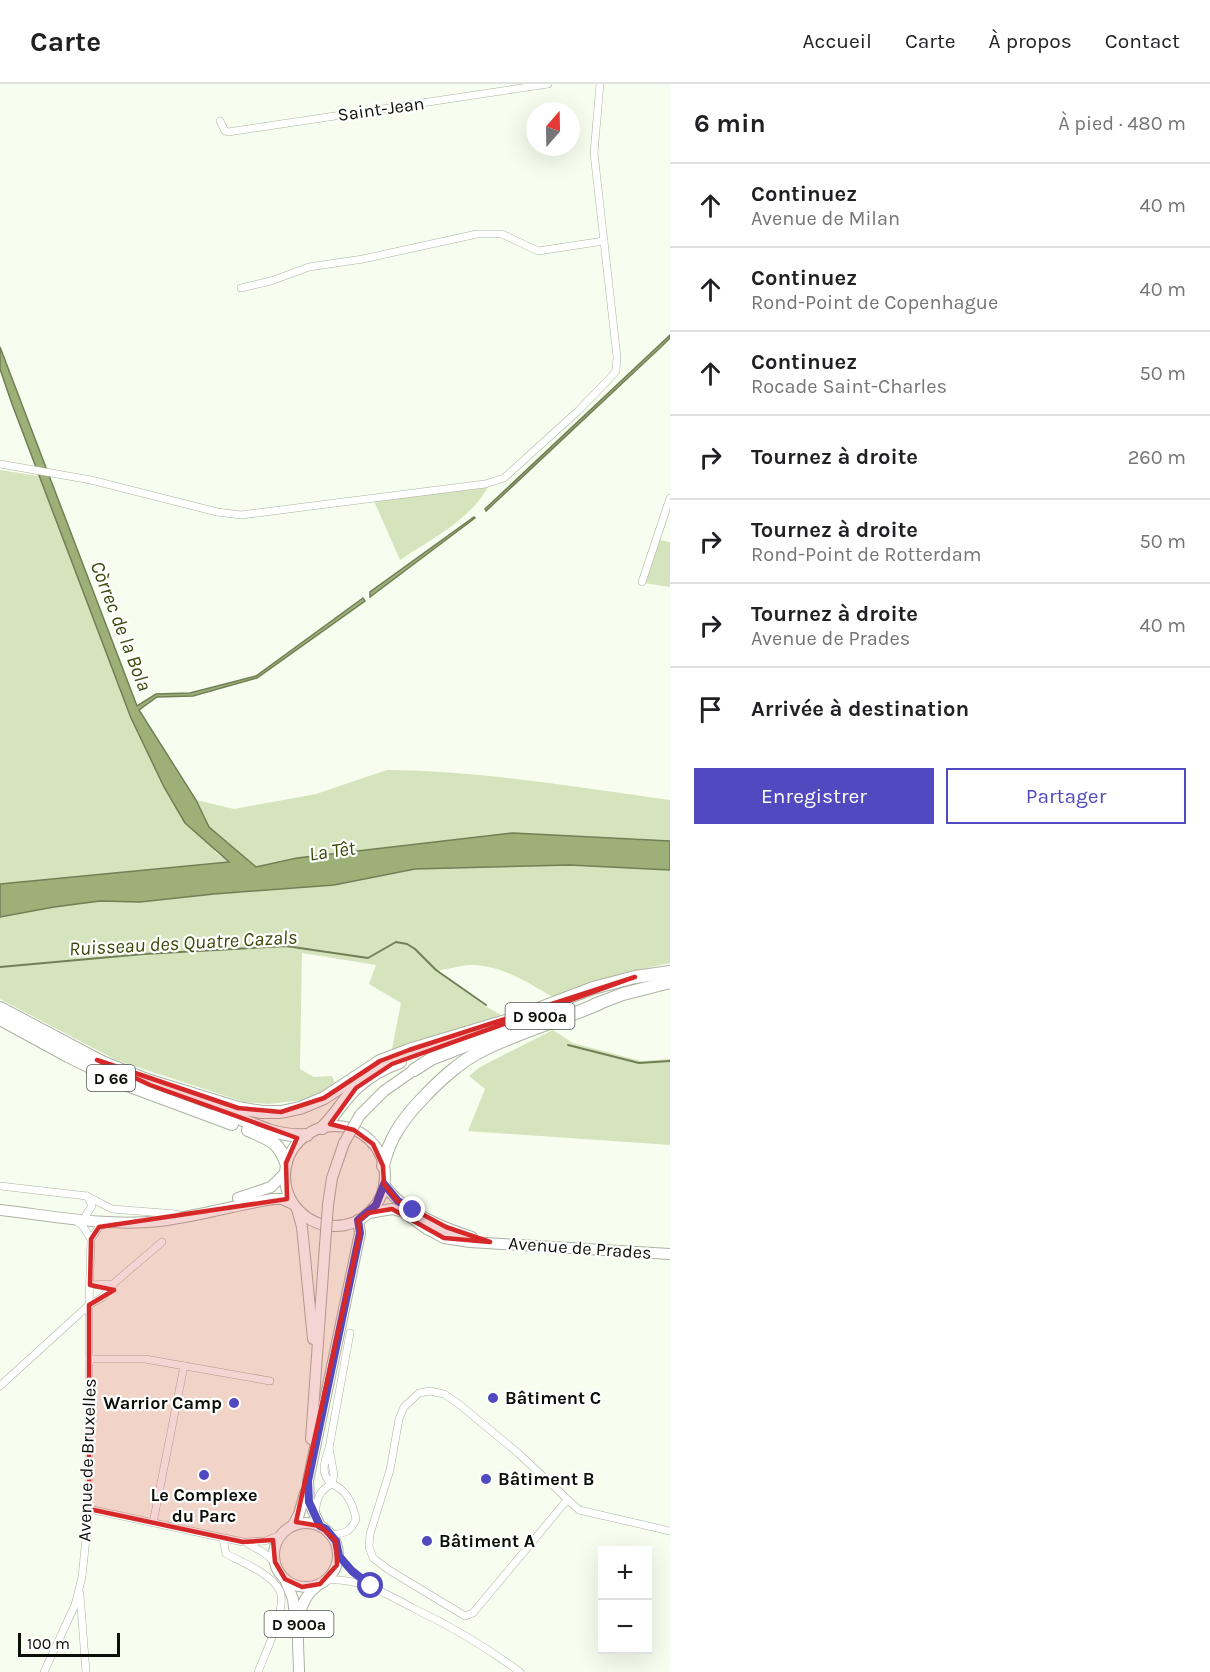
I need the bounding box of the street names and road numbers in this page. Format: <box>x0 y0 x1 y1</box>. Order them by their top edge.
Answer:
street label: Saint-Jean <box>336 92 426 126</box>
road number: D 900a <box>506 1003 574 1029</box>
road number: D 66 <box>87 1065 135 1091</box>
street label: Avenue de Prades <box>508 1232 652 1264</box>
street label: Avenue de Bruxelles <box>73 1378 101 1542</box>
road number: D 900a <box>264 1611 334 1637</box>

